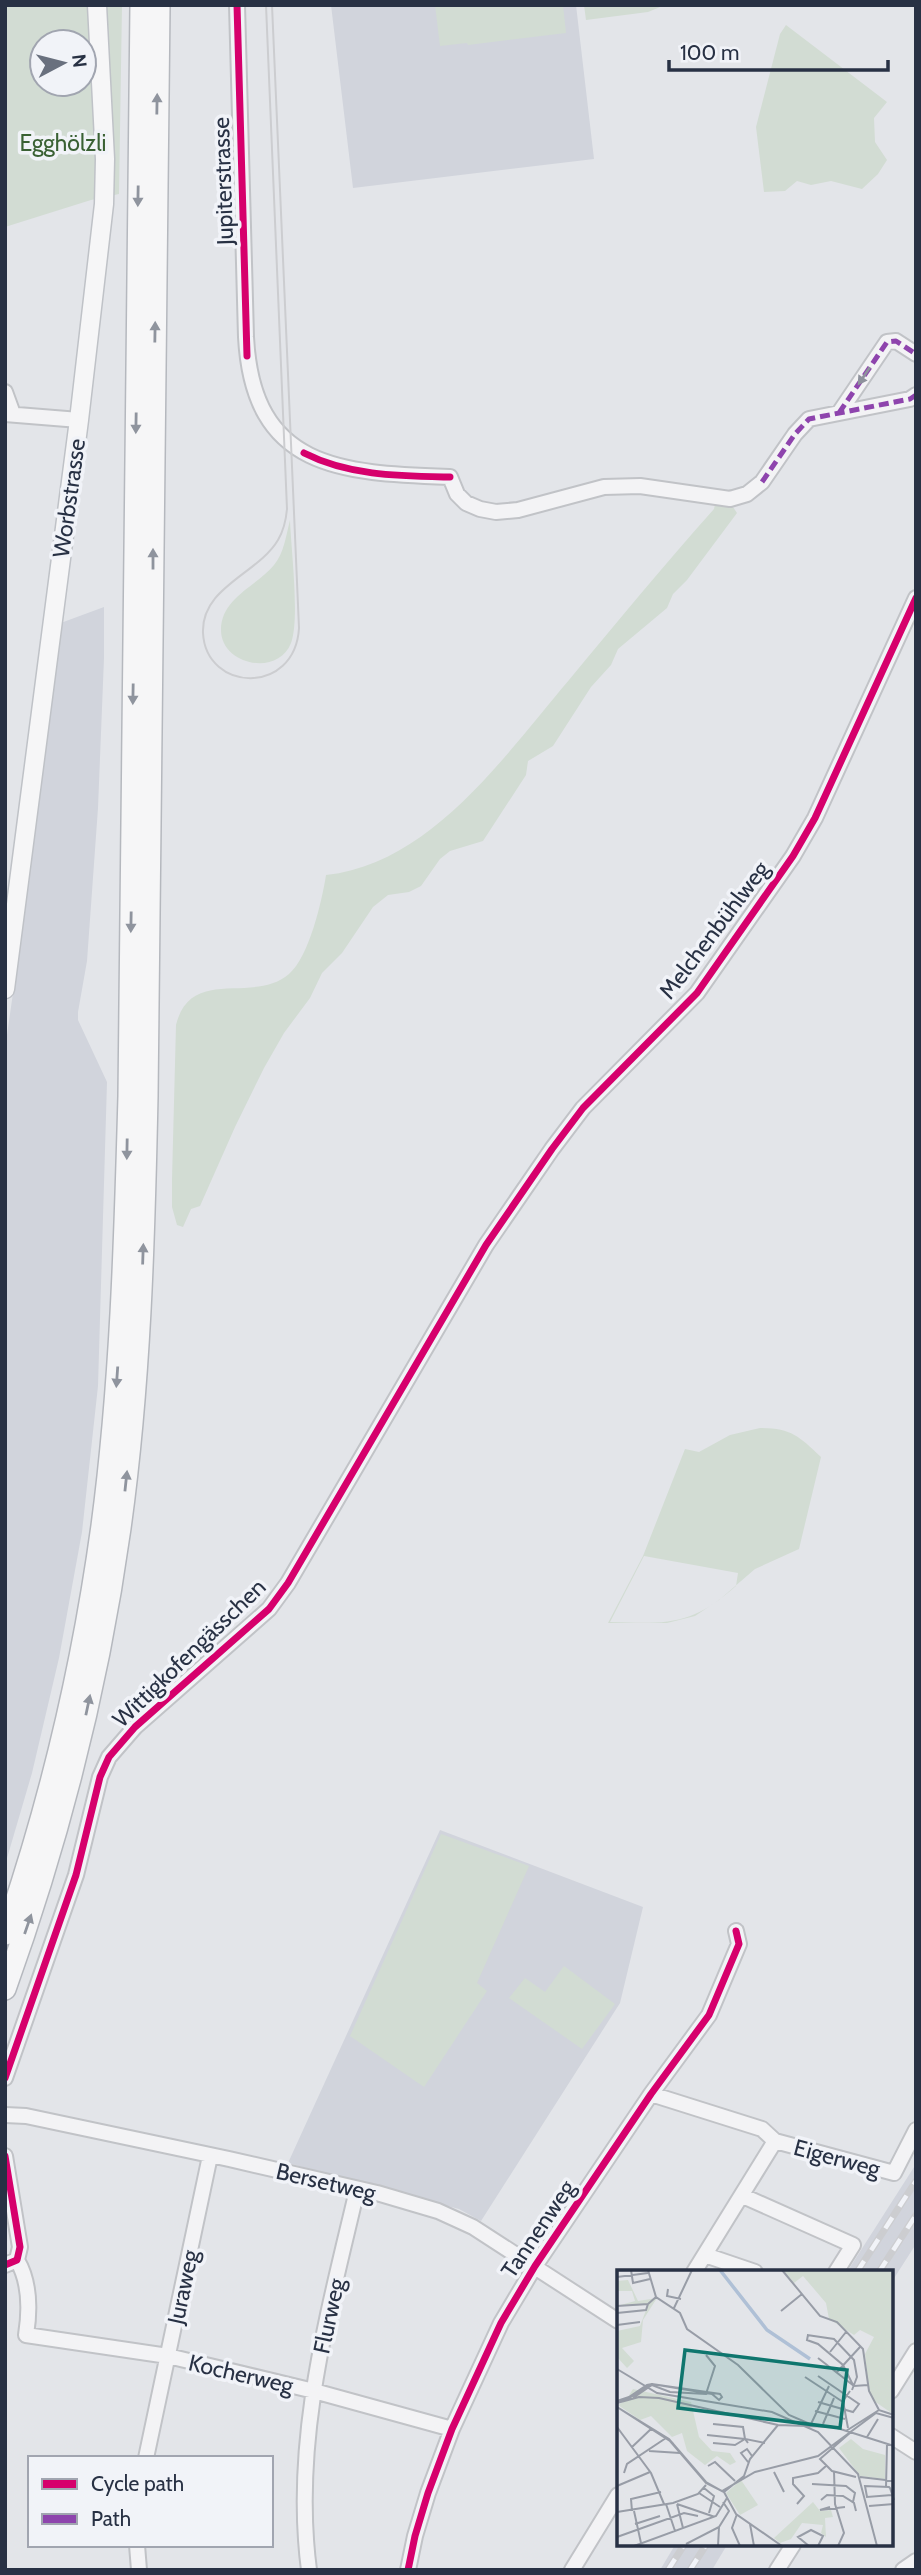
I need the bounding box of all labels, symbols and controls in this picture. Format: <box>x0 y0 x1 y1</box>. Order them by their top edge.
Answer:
north arrow <box>28 28 98 98</box>
scale bar <box>669 28 888 72</box>
text: 100 m <box>680 40 739 65</box>
text: N <box>67 53 92 69</box>
one-way arrow <box>152 93 163 115</box>
street label: Jupiterstrasse <box>207 116 239 247</box>
park label: Egghölzli <box>20 129 107 157</box>
one-way arrow <box>132 185 144 207</box>
one-way arrow <box>149 321 161 343</box>
one-way arrow <box>857 367 871 385</box>
one-way arrow <box>130 413 142 435</box>
street label: Worbstrasse <box>47 437 91 559</box>
one-way arrow <box>147 548 159 570</box>
one-way arrow <box>127 684 139 706</box>
street label: Melchenbühlweg <box>653 855 775 1004</box>
one-way arrow <box>125 911 137 933</box>
one-way arrow <box>122 1139 133 1161</box>
one-way arrow <box>137 1243 148 1265</box>
one-way arrow <box>111 1366 122 1388</box>
one-way arrow <box>120 1470 131 1492</box>
street label: Wittigkofengässchen <box>107 1573 271 1733</box>
one-way arrow <box>83 1694 94 1716</box>
one-way arrow <box>23 1914 34 1935</box>
street label: Eigerweg <box>791 2133 884 2183</box>
street label: Bersetweg <box>273 2157 379 2207</box>
street label: Tannenweg <box>495 2174 581 2283</box>
street label: Juraweg <box>161 2247 205 2328</box>
inset map <box>617 2270 893 2547</box>
street label: Flurweg <box>307 2275 351 2356</box>
street label: Kocherweg <box>186 2348 297 2400</box>
legend <box>28 2456 273 2547</box>
text: Cycle path <box>91 2471 184 2496</box>
text: Path <box>91 2506 131 2531</box>

